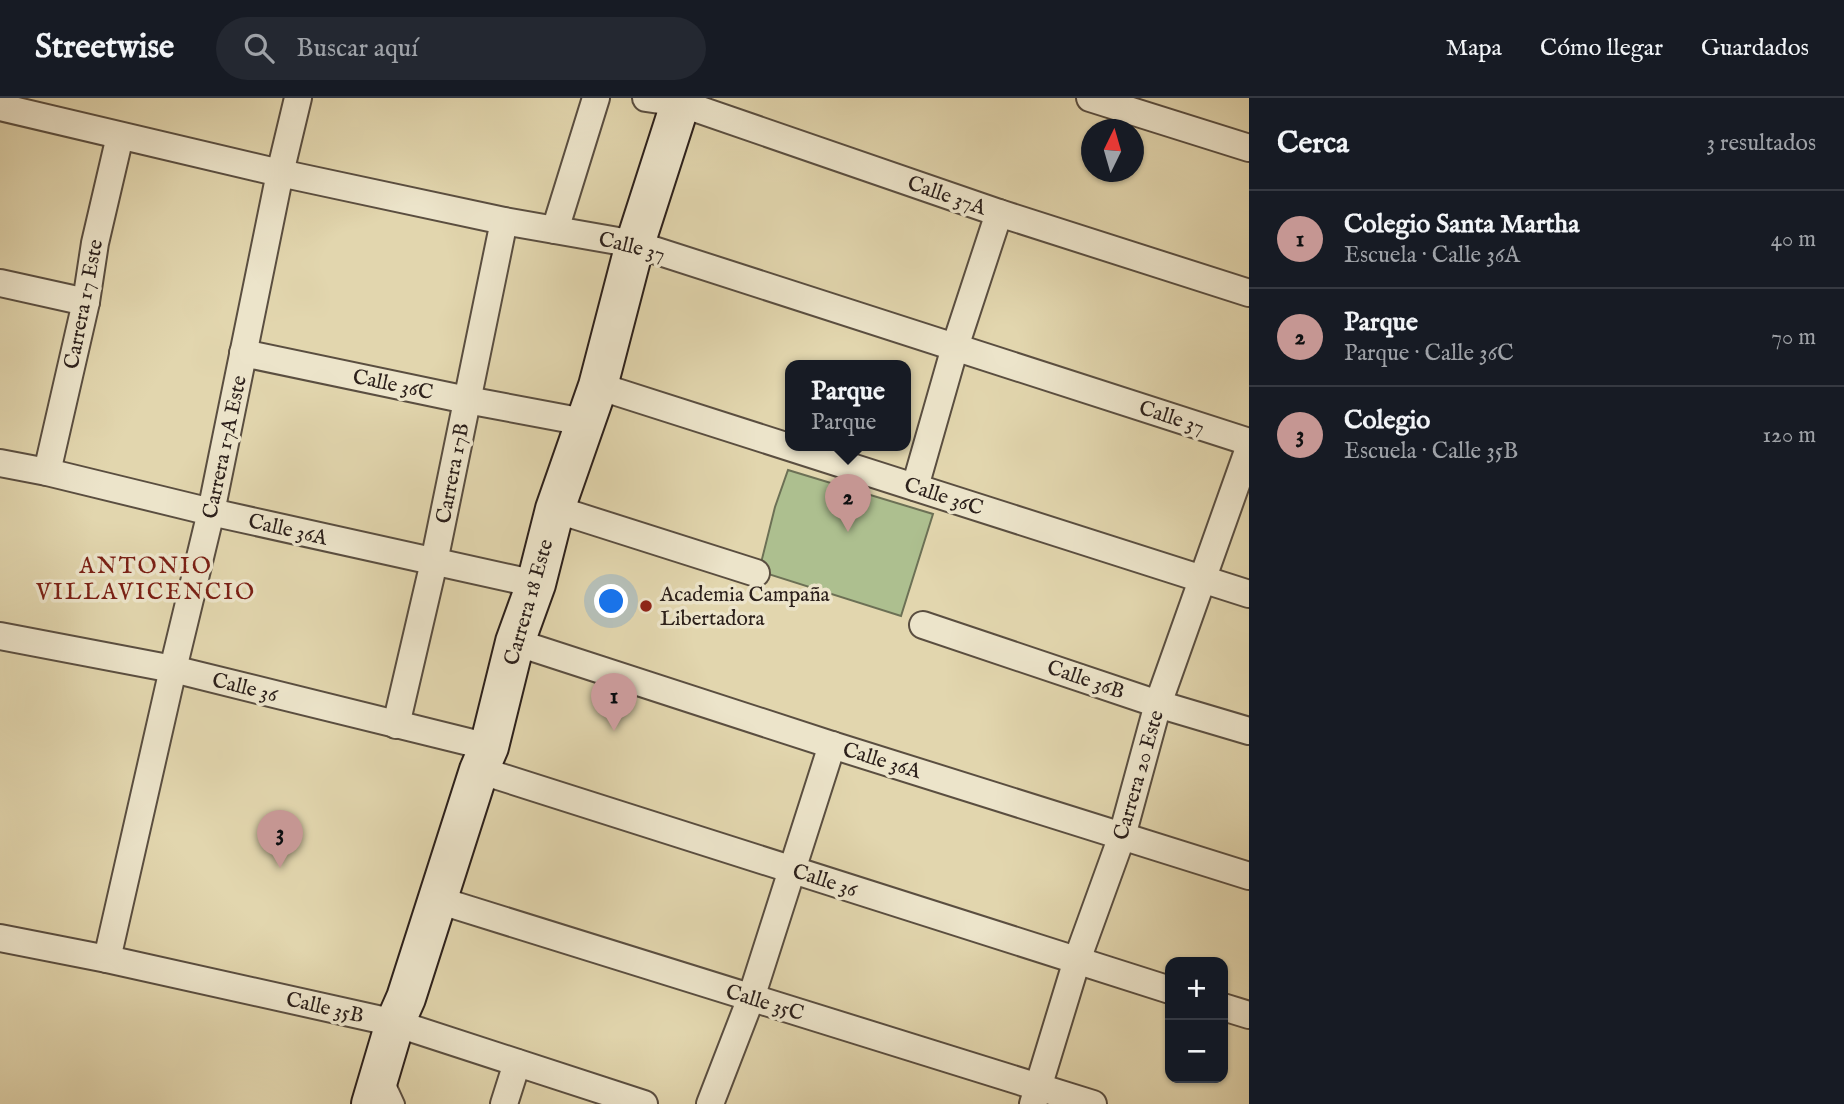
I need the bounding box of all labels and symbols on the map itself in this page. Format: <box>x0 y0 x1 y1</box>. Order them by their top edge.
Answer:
north arrow <box>1081 119 1144 182</box>
street label: Calle 37A <box>904 170 990 223</box>
street label: Calle 37 <box>596 226 668 269</box>
street label: Carrera 17 Este <box>59 237 110 371</box>
street label: Calle 36C <box>350 364 435 407</box>
street label: Carrera 17A Este <box>197 373 254 521</box>
street label: Calle 37 <box>1135 395 1208 442</box>
street label: Carrera 17B <box>430 421 476 526</box>
street label: Calle 36C <box>901 472 986 523</box>
pin: 2 <box>825 474 871 532</box>
street label: Calle 36A <box>245 508 331 553</box>
street label: Carrera 18 Este <box>499 536 560 669</box>
district label: ANTONIO VILLAVICENCIO <box>35 552 256 607</box>
place label: Academia Campaña Libertadora <box>659 582 831 633</box>
your location <box>594 584 628 618</box>
marker: Academia Campaña Libertadora <box>638 598 654 614</box>
street label: Calle 36B <box>1043 655 1128 706</box>
street label: Calle 36 <box>209 667 281 710</box>
pin: 1 <box>591 673 637 731</box>
street label: Carrera 20 Este <box>1108 707 1171 844</box>
street label: Calle 36A <box>839 737 925 786</box>
pin: 3 <box>257 810 303 868</box>
street label: Calle 36 <box>789 858 861 905</box>
street label: Calle 35C <box>722 979 807 1028</box>
street label: Calle 35B <box>283 986 366 1031</box>

